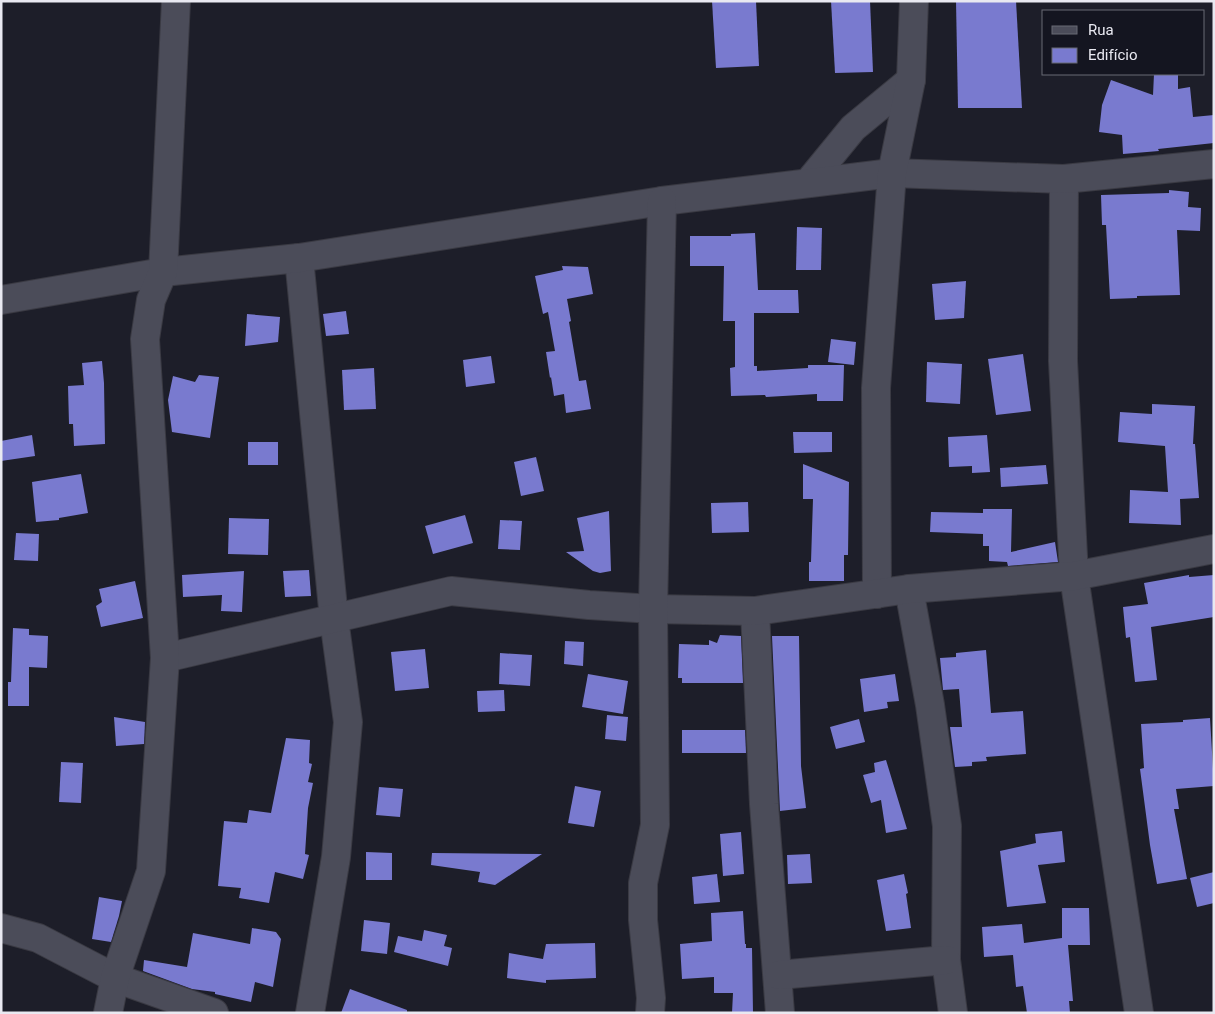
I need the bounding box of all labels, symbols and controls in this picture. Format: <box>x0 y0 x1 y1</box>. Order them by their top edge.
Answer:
legend <box>1042 10 1205 75</box>
text: Rua <box>1088 21 1114 39</box>
text: Edifício <box>1088 46 1137 64</box>

